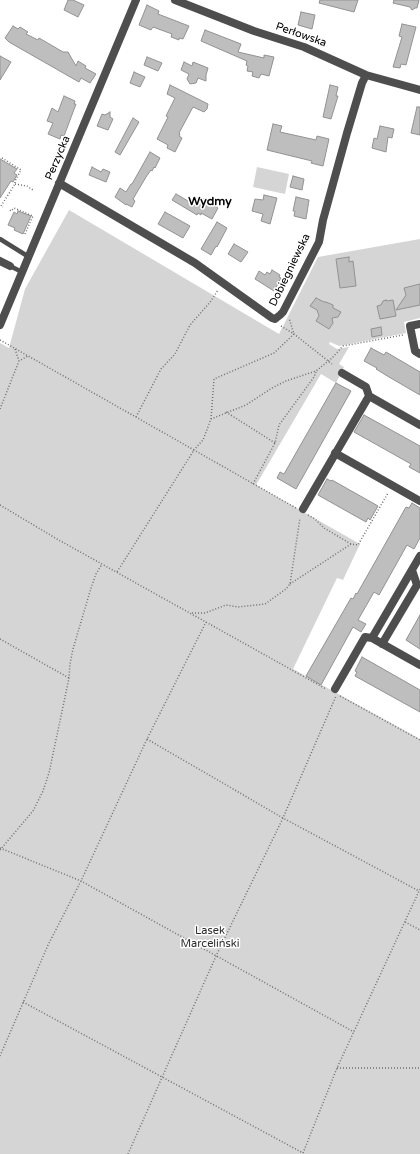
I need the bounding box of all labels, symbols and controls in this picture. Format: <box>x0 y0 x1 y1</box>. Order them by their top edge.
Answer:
street label: Perłowska <box>274 20 328 50</box>
street label: Perzycka <box>43 134 73 182</box>
district label: Wydmy <box>188 195 232 209</box>
street label: Dobiegniewska <box>267 231 313 309</box>
park label: Lasek Marceliński <box>180 924 240 950</box>

